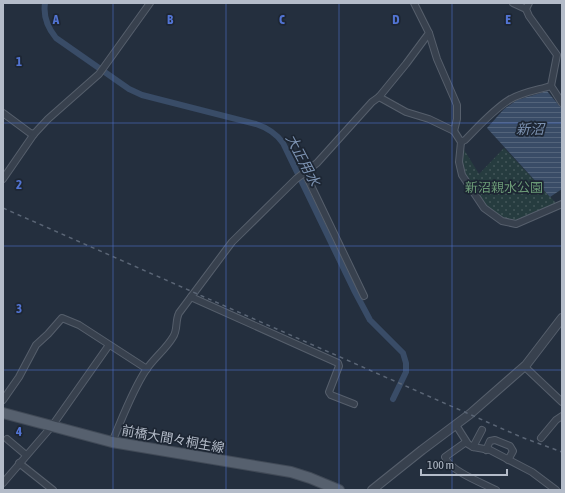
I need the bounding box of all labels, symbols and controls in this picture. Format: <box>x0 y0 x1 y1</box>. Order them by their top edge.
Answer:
text: A <box>52 12 60 27</box>
text: B <box>167 12 174 27</box>
text: C <box>279 12 285 27</box>
text: D <box>392 12 400 27</box>
text: E <box>505 12 511 27</box>
text: 1 <box>16 54 22 69</box>
water label: 新沼 <box>516 121 546 137</box>
water label: 大正用水 <box>283 132 324 190</box>
text: 2 <box>16 177 22 192</box>
park label: 新沼親水公園 <box>465 180 543 195</box>
text: 3 <box>16 301 22 316</box>
street label: 前橋大間々桐生線 <box>120 423 226 455</box>
text: 4 <box>15 424 22 439</box>
scale bar <box>421 451 507 477</box>
text: 100 m <box>427 458 454 472</box>

